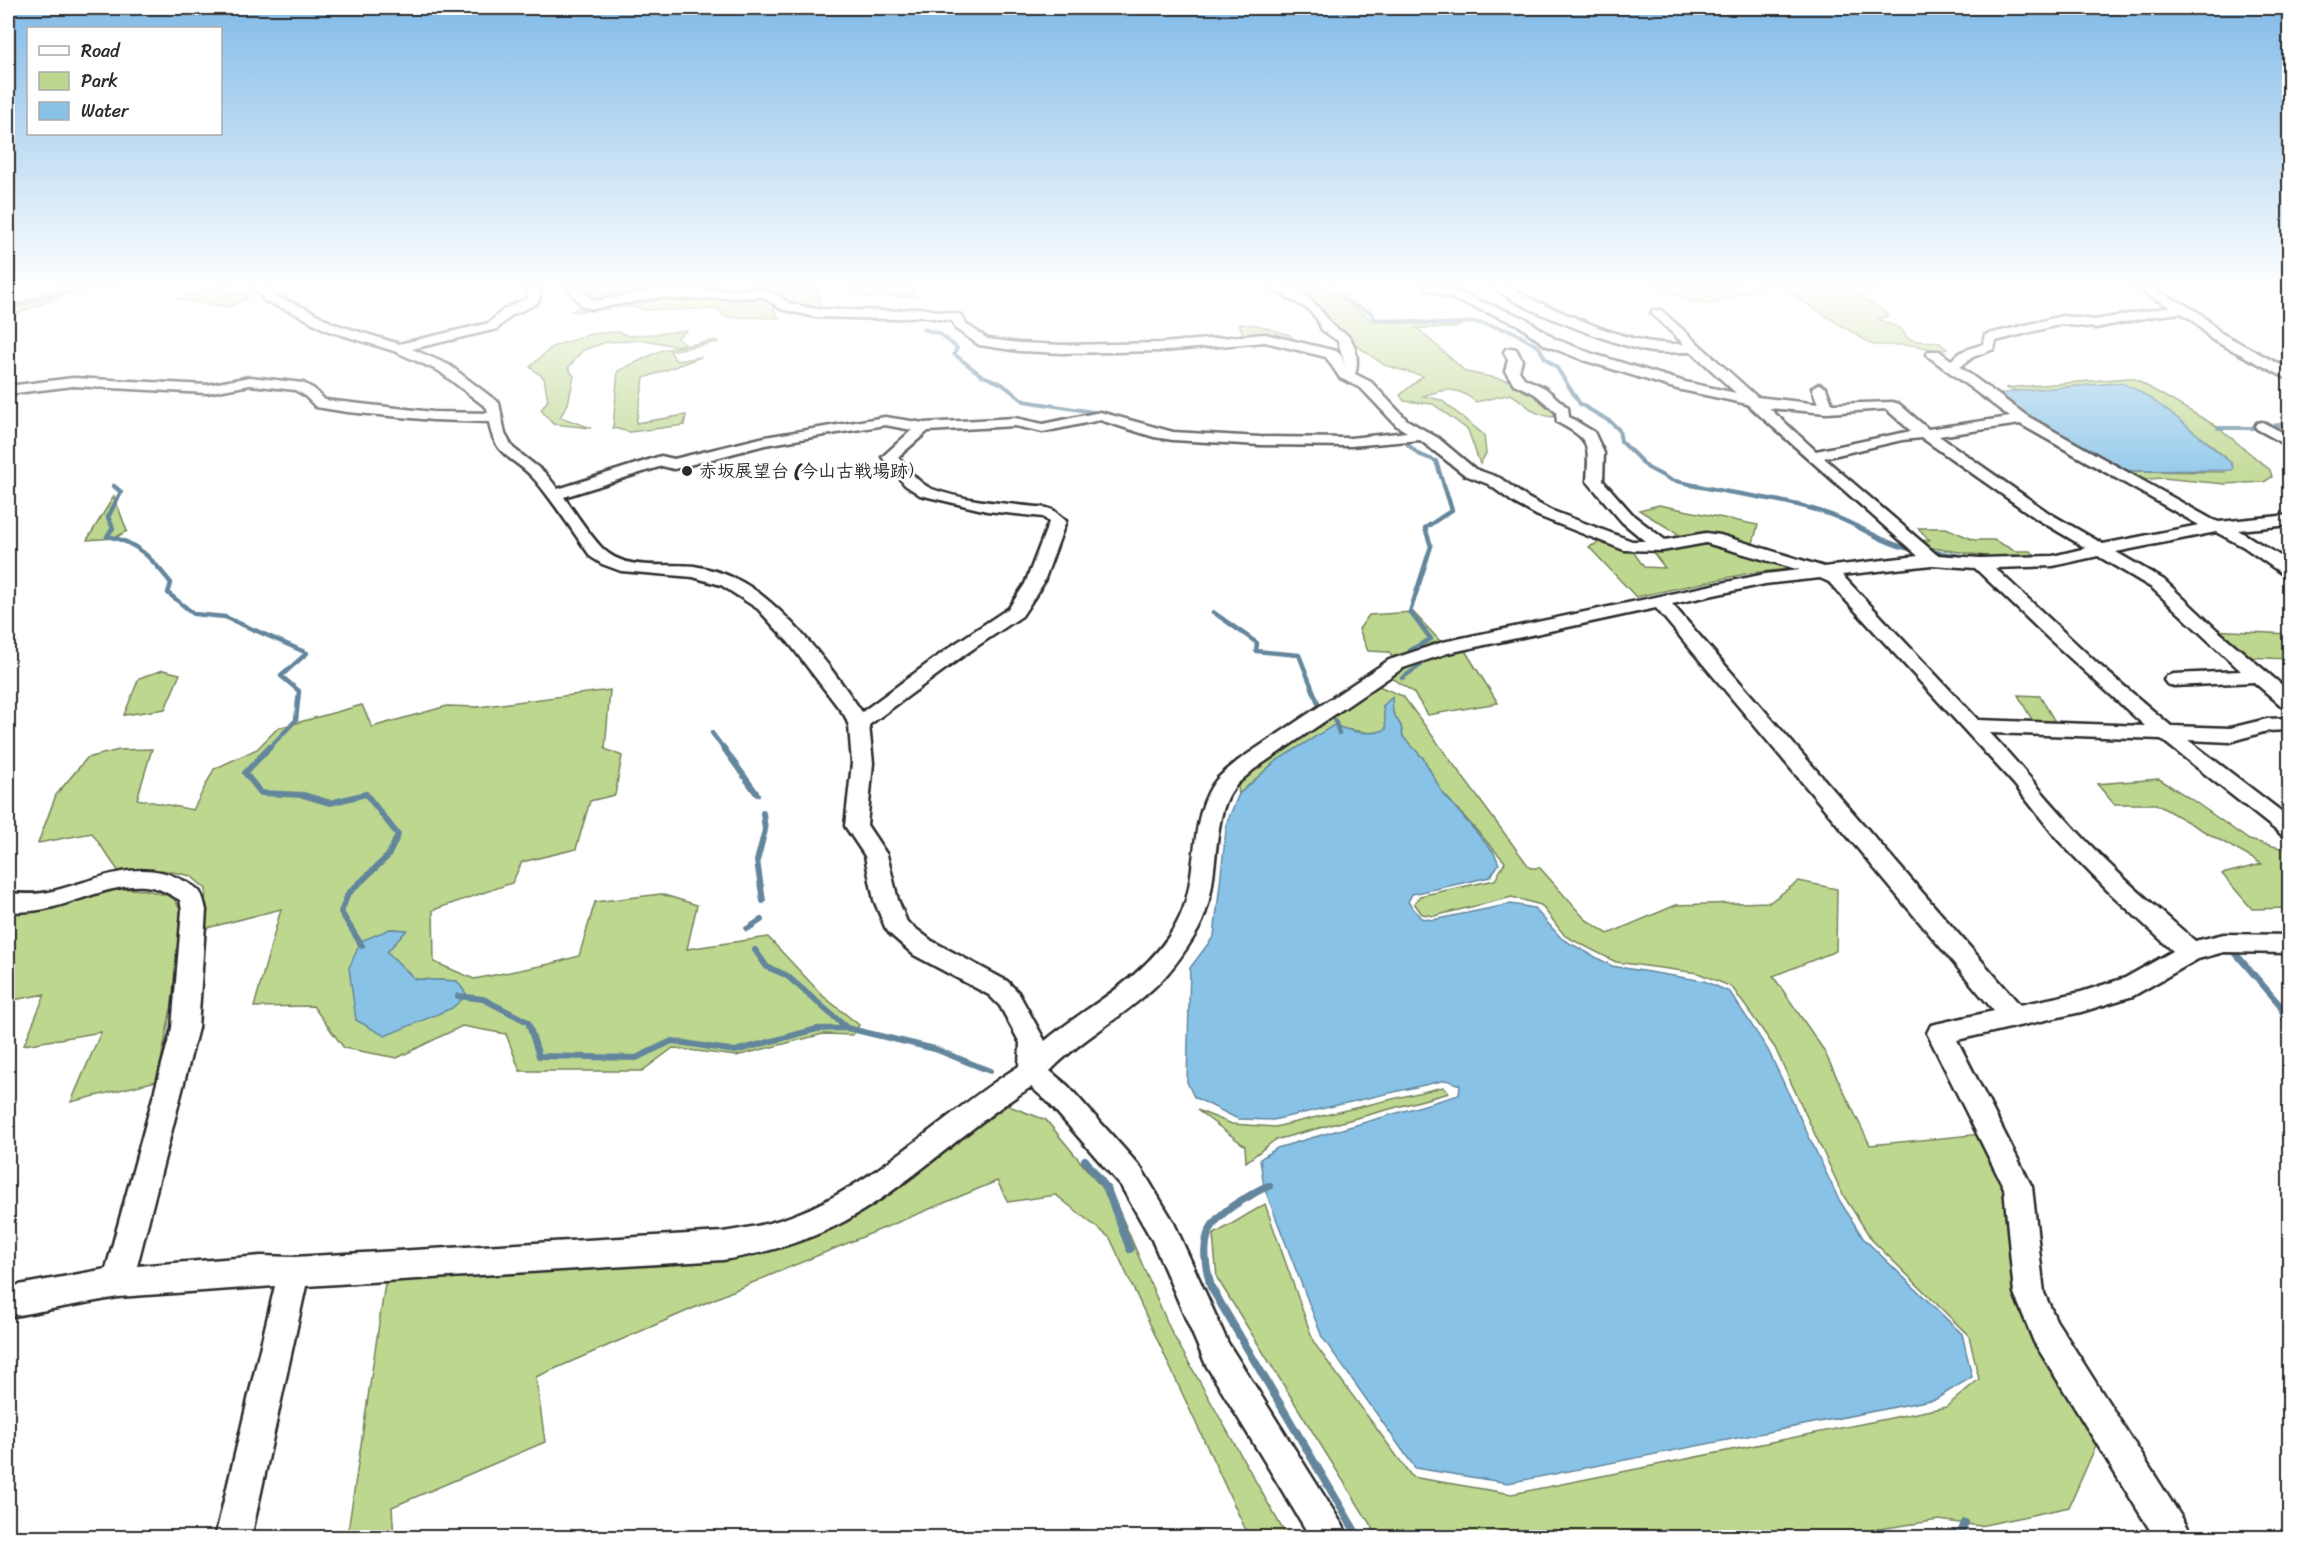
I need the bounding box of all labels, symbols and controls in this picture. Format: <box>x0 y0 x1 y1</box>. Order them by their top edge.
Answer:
legend <box>27 27 222 135</box>
text: Road <box>81 35 121 67</box>
text: Park <box>81 65 118 97</box>
text: Water <box>81 95 130 127</box>
place label: 赤坂展望台 (今山古戦場跡） <box>699 455 926 487</box>
marker: 赤坂展望台 (今山古戦場跡） <box>680 464 694 478</box>

